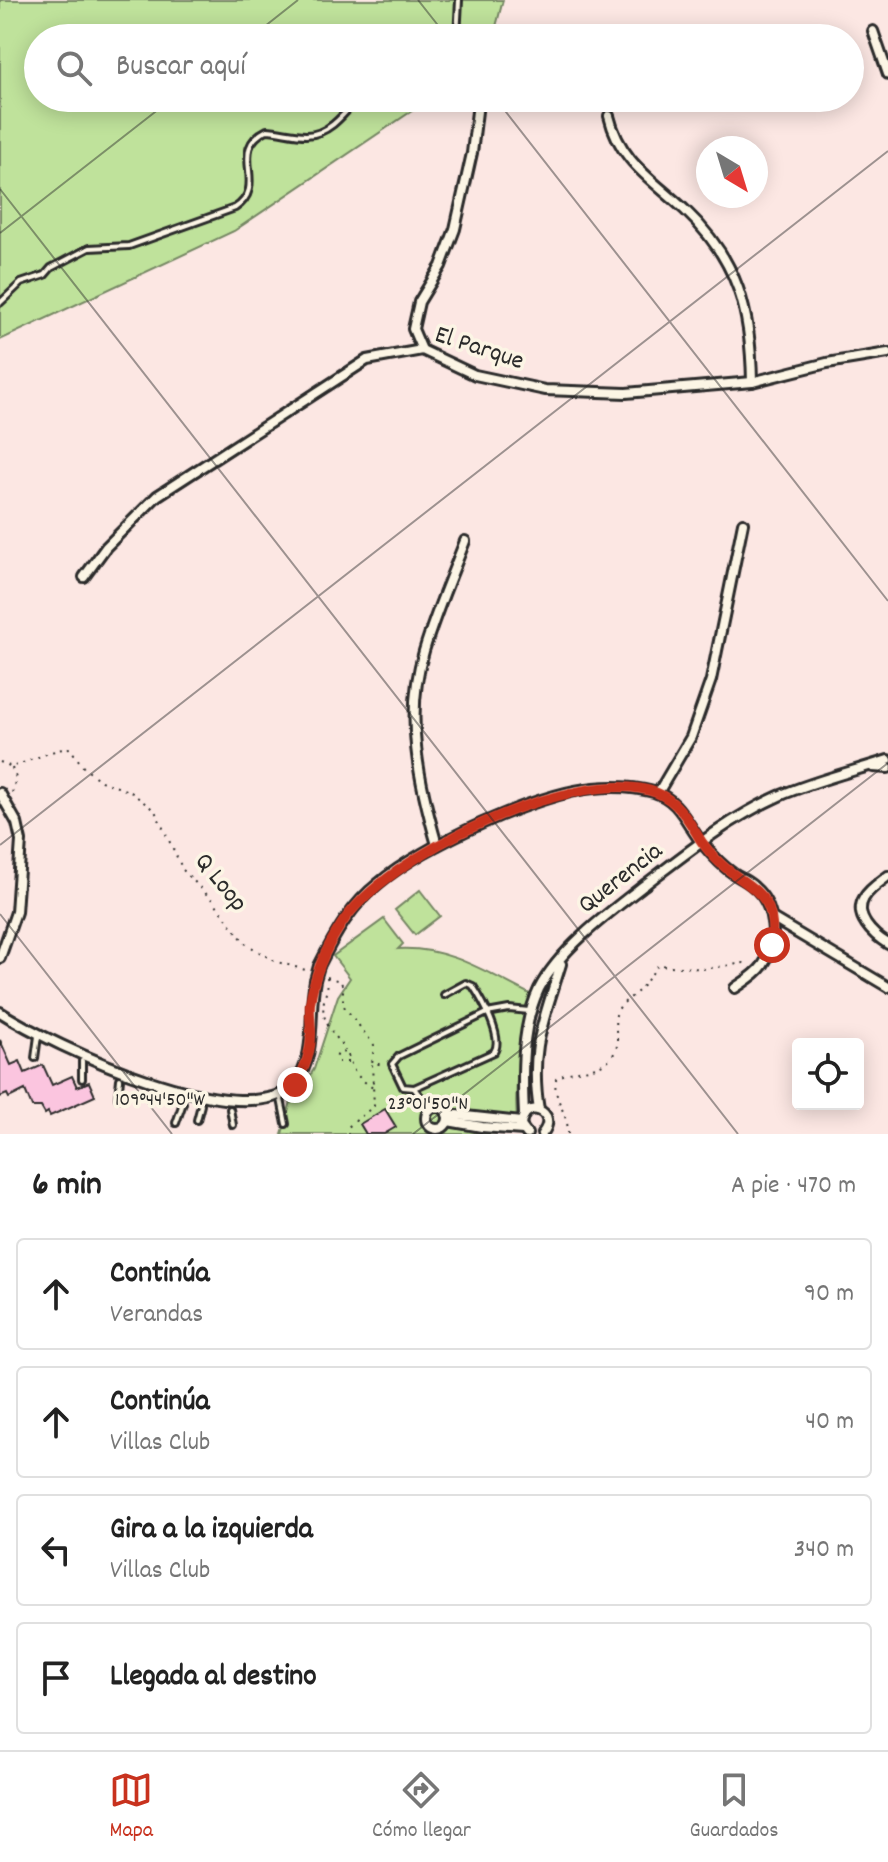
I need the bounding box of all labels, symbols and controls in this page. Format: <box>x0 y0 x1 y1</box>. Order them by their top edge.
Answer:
search box <box>24 24 864 112</box>
icon: search <box>52 46 96 90</box>
text: Buscar aquí <box>116 47 246 90</box>
north arrow <box>696 136 768 208</box>
street label: El Parque <box>430 317 528 381</box>
street label: Querencia <box>571 834 672 924</box>
street label: Q Loop <box>185 845 255 921</box>
route start <box>754 927 790 963</box>
map controls <box>792 1038 864 1110</box>
button: locate <box>792 1038 864 1110</box>
route end <box>277 1067 313 1103</box>
text: 109°44'50"W <box>115 1087 206 1115</box>
text: 23°01'50"N <box>388 1091 468 1119</box>
text: 6 min <box>32 1162 102 1211</box>
text: A pie · 470 m <box>731 1168 856 1205</box>
text: Continúa <box>110 1254 209 1297</box>
icon: ahead <box>34 1272 78 1316</box>
text: 90 m <box>804 1276 854 1313</box>
text: Verandas <box>110 1297 203 1334</box>
text: Continúa <box>110 1382 209 1425</box>
icon: ahead <box>34 1400 78 1444</box>
text: 40 m <box>805 1404 854 1441</box>
text: Villas Club <box>110 1425 210 1462</box>
text: Gira a la izquierda <box>110 1510 313 1553</box>
icon: left <box>34 1528 78 1572</box>
text: 340 m <box>794 1532 854 1569</box>
text: Villas Club <box>110 1553 210 1590</box>
icon: arrive <box>34 1656 78 1700</box>
text: Llegada al destino <box>110 1657 317 1700</box>
tab: Mapa <box>109 1768 153 1847</box>
tab: Cómo llegar <box>372 1768 471 1847</box>
tab: Guardados <box>690 1768 779 1847</box>

